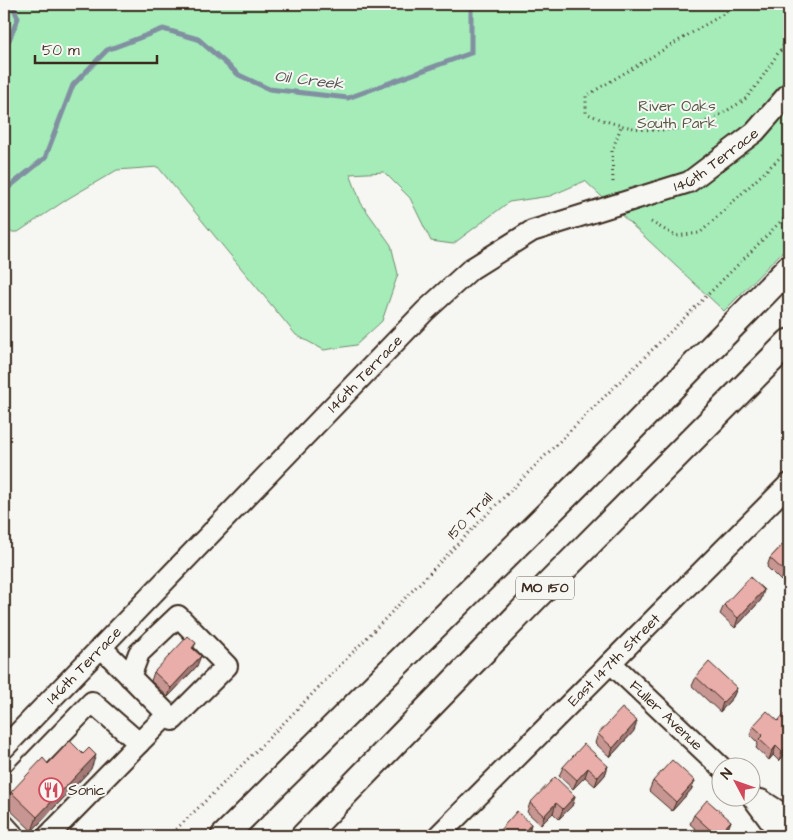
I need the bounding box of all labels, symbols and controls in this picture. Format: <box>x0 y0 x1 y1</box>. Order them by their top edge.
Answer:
scale bar <box>35 32 158 64</box>
text: 50 m <box>42 40 80 61</box>
water label: Oil Creek <box>273 65 346 95</box>
park label: River Oaks South Park <box>637 96 717 134</box>
street label: 146th Terrace <box>671 122 763 197</box>
street label: 146th Terrace <box>322 330 407 417</box>
street label: 150 Trail <box>442 488 498 544</box>
road number: MO 150 <box>516 576 574 600</box>
street label: East 147th Street <box>563 609 665 711</box>
street label: 146th Terrace <box>41 622 126 709</box>
street label: Fuller Avenue <box>625 675 708 755</box>
north arrow <box>710 758 760 808</box>
text: N <box>717 764 738 784</box>
restaurant icon: Sonic <box>38 777 64 803</box>
place label: Sonic <box>68 780 106 801</box>

